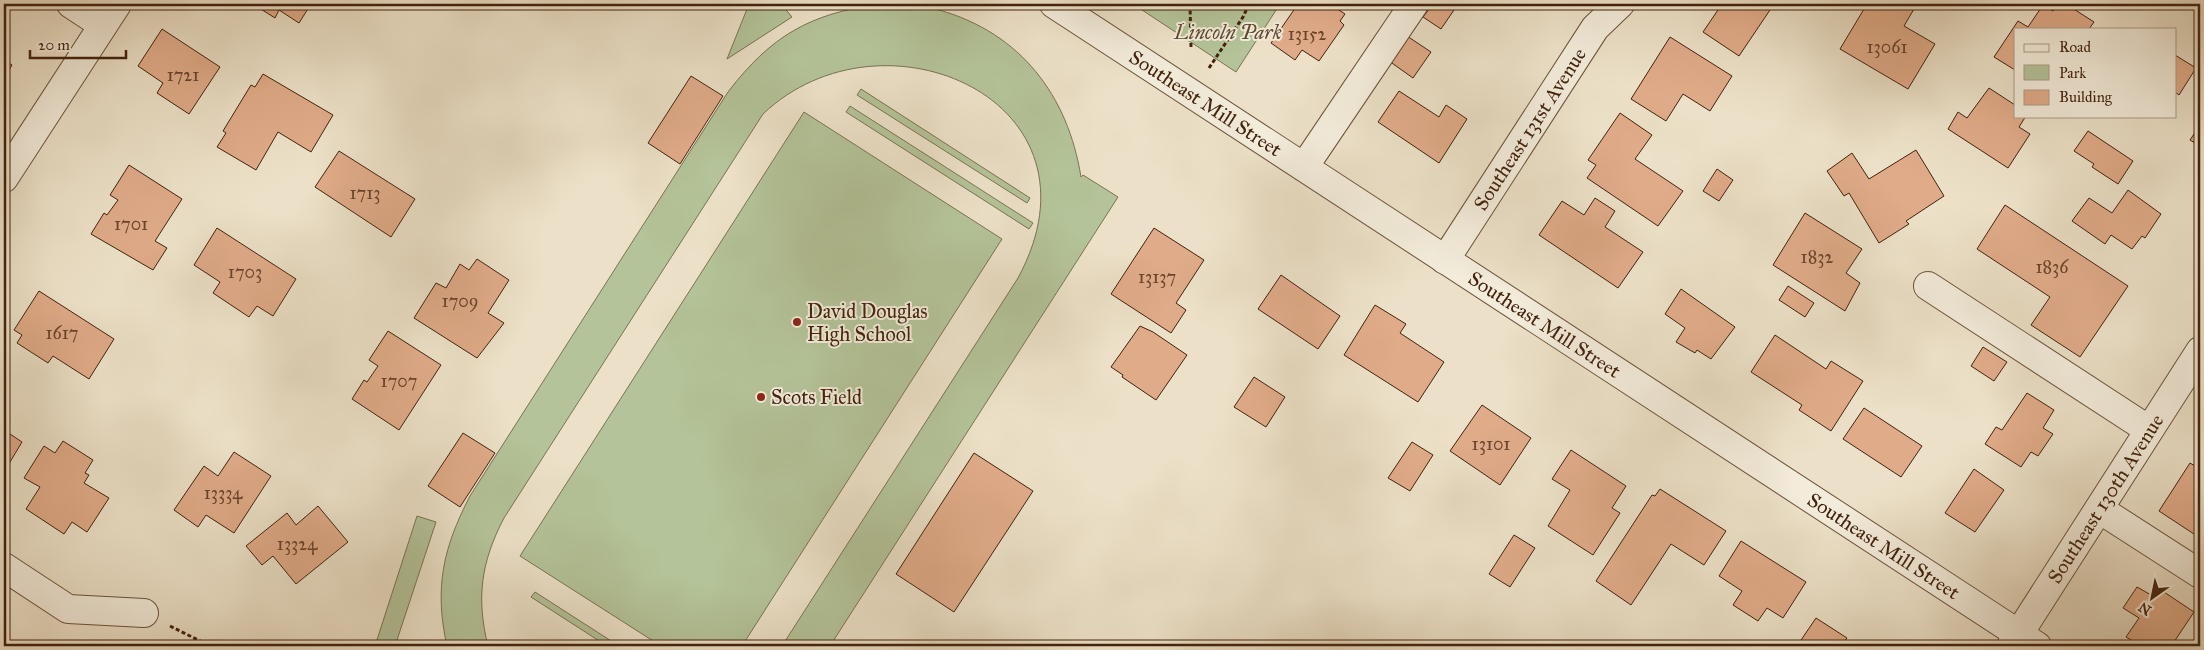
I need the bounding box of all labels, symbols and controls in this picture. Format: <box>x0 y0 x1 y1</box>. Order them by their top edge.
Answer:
park label: Lincoln Park <box>1173 20 1282 44</box>
house number: 13152 <box>1288 23 1326 45</box>
scale bar <box>30 28 126 60</box>
legend <box>2014 28 2176 118</box>
text: 20 m <box>38 36 70 54</box>
house number: 13061 <box>1866 36 1908 58</box>
text: Road <box>2059 38 2091 56</box>
street label: Southeast 131st Avenue <box>1468 43 1591 215</box>
street label: Southeast Mill Street <box>1125 45 1286 161</box>
house number: 1721 <box>167 64 199 86</box>
text: Park <box>2059 64 2086 82</box>
text: Building <box>2059 88 2113 106</box>
house number: 1713 <box>349 182 381 204</box>
house number: 1701 <box>114 213 148 235</box>
house number: 1832 <box>1801 246 1833 268</box>
house number: 1836 <box>2035 256 2069 278</box>
house number: 1703 <box>228 261 262 283</box>
house number: 13137 <box>1138 266 1176 288</box>
street label: Southeast Mill Street <box>1464 266 1625 383</box>
house number: 1709 <box>442 290 478 312</box>
place label: David Douglas High School <box>807 299 928 347</box>
marker: David Douglas High School <box>791 316 803 328</box>
house number: 1617 <box>46 322 78 344</box>
house number: 1707 <box>381 370 417 392</box>
place label: Scots Field <box>771 385 862 409</box>
marker: Scots Field <box>755 391 767 403</box>
street label: Southeast 130th Avenue <box>2042 410 2168 588</box>
house number: 13101 <box>1472 433 1510 455</box>
house number: 13334 <box>204 482 243 504</box>
street label: Southeast Mill Street <box>1803 487 1964 604</box>
house number: 13324 <box>277 533 318 555</box>
north arrow <box>2126 572 2176 622</box>
text: N <box>2135 598 2155 619</box>

